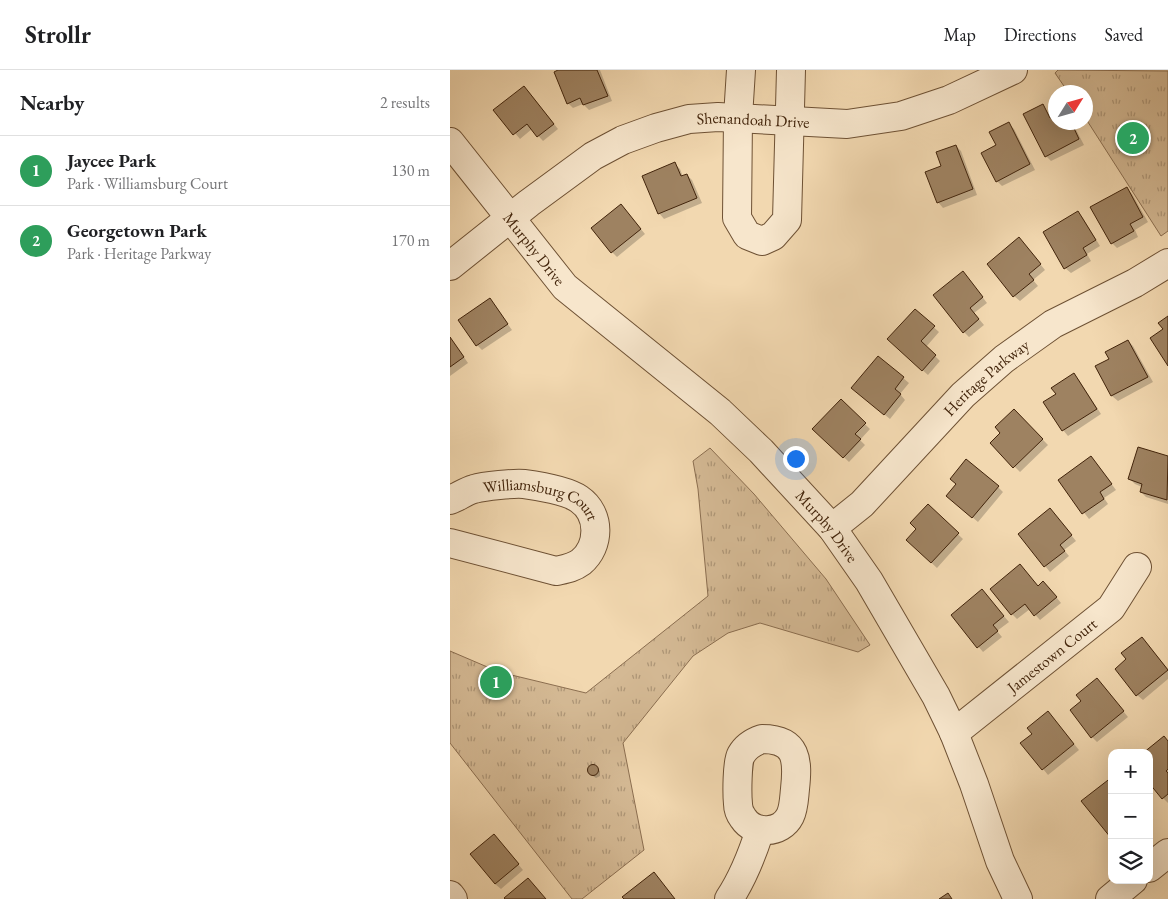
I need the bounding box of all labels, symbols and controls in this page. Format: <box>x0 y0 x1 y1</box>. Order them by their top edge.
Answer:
text: Strollr <box>25 19 91 50</box>
text: Map <box>944 23 976 46</box>
text: Directions <box>1004 23 1076 46</box>
text: Saved <box>1104 23 1143 46</box>
north arrow <box>1048 85 1093 130</box>
text: Nearby <box>20 89 84 116</box>
text: 2 results <box>380 92 430 113</box>
street label: Shenandoah Drive <box>696 106 810 132</box>
pin: 2 <box>1117 119 1149 157</box>
text: Jaycee Park <box>67 148 156 173</box>
text: 1 <box>32 160 40 181</box>
text: 130 m <box>391 160 430 181</box>
text: Park · Williamsburg Court <box>67 173 228 194</box>
street label: Murphy Drive <box>499 207 570 290</box>
text: Georgetown Park <box>67 218 207 243</box>
text: 2 <box>32 230 40 251</box>
text: 170 m <box>391 230 430 251</box>
text: Park · Heritage Parkway <box>67 243 211 264</box>
street label: Heritage Parkway <box>938 333 1034 420</box>
your location <box>783 446 809 472</box>
street label: Williamsburg Court <box>482 473 604 523</box>
street label: Murphy Drive <box>791 485 863 567</box>
street label: Jamestown Court <box>1001 613 1101 699</box>
pin: 1 <box>480 663 512 701</box>
map controls <box>1108 749 1153 884</box>
button: + <box>1108 749 1153 794</box>
button: − <box>1108 794 1153 839</box>
button: layers <box>1108 839 1153 884</box>

